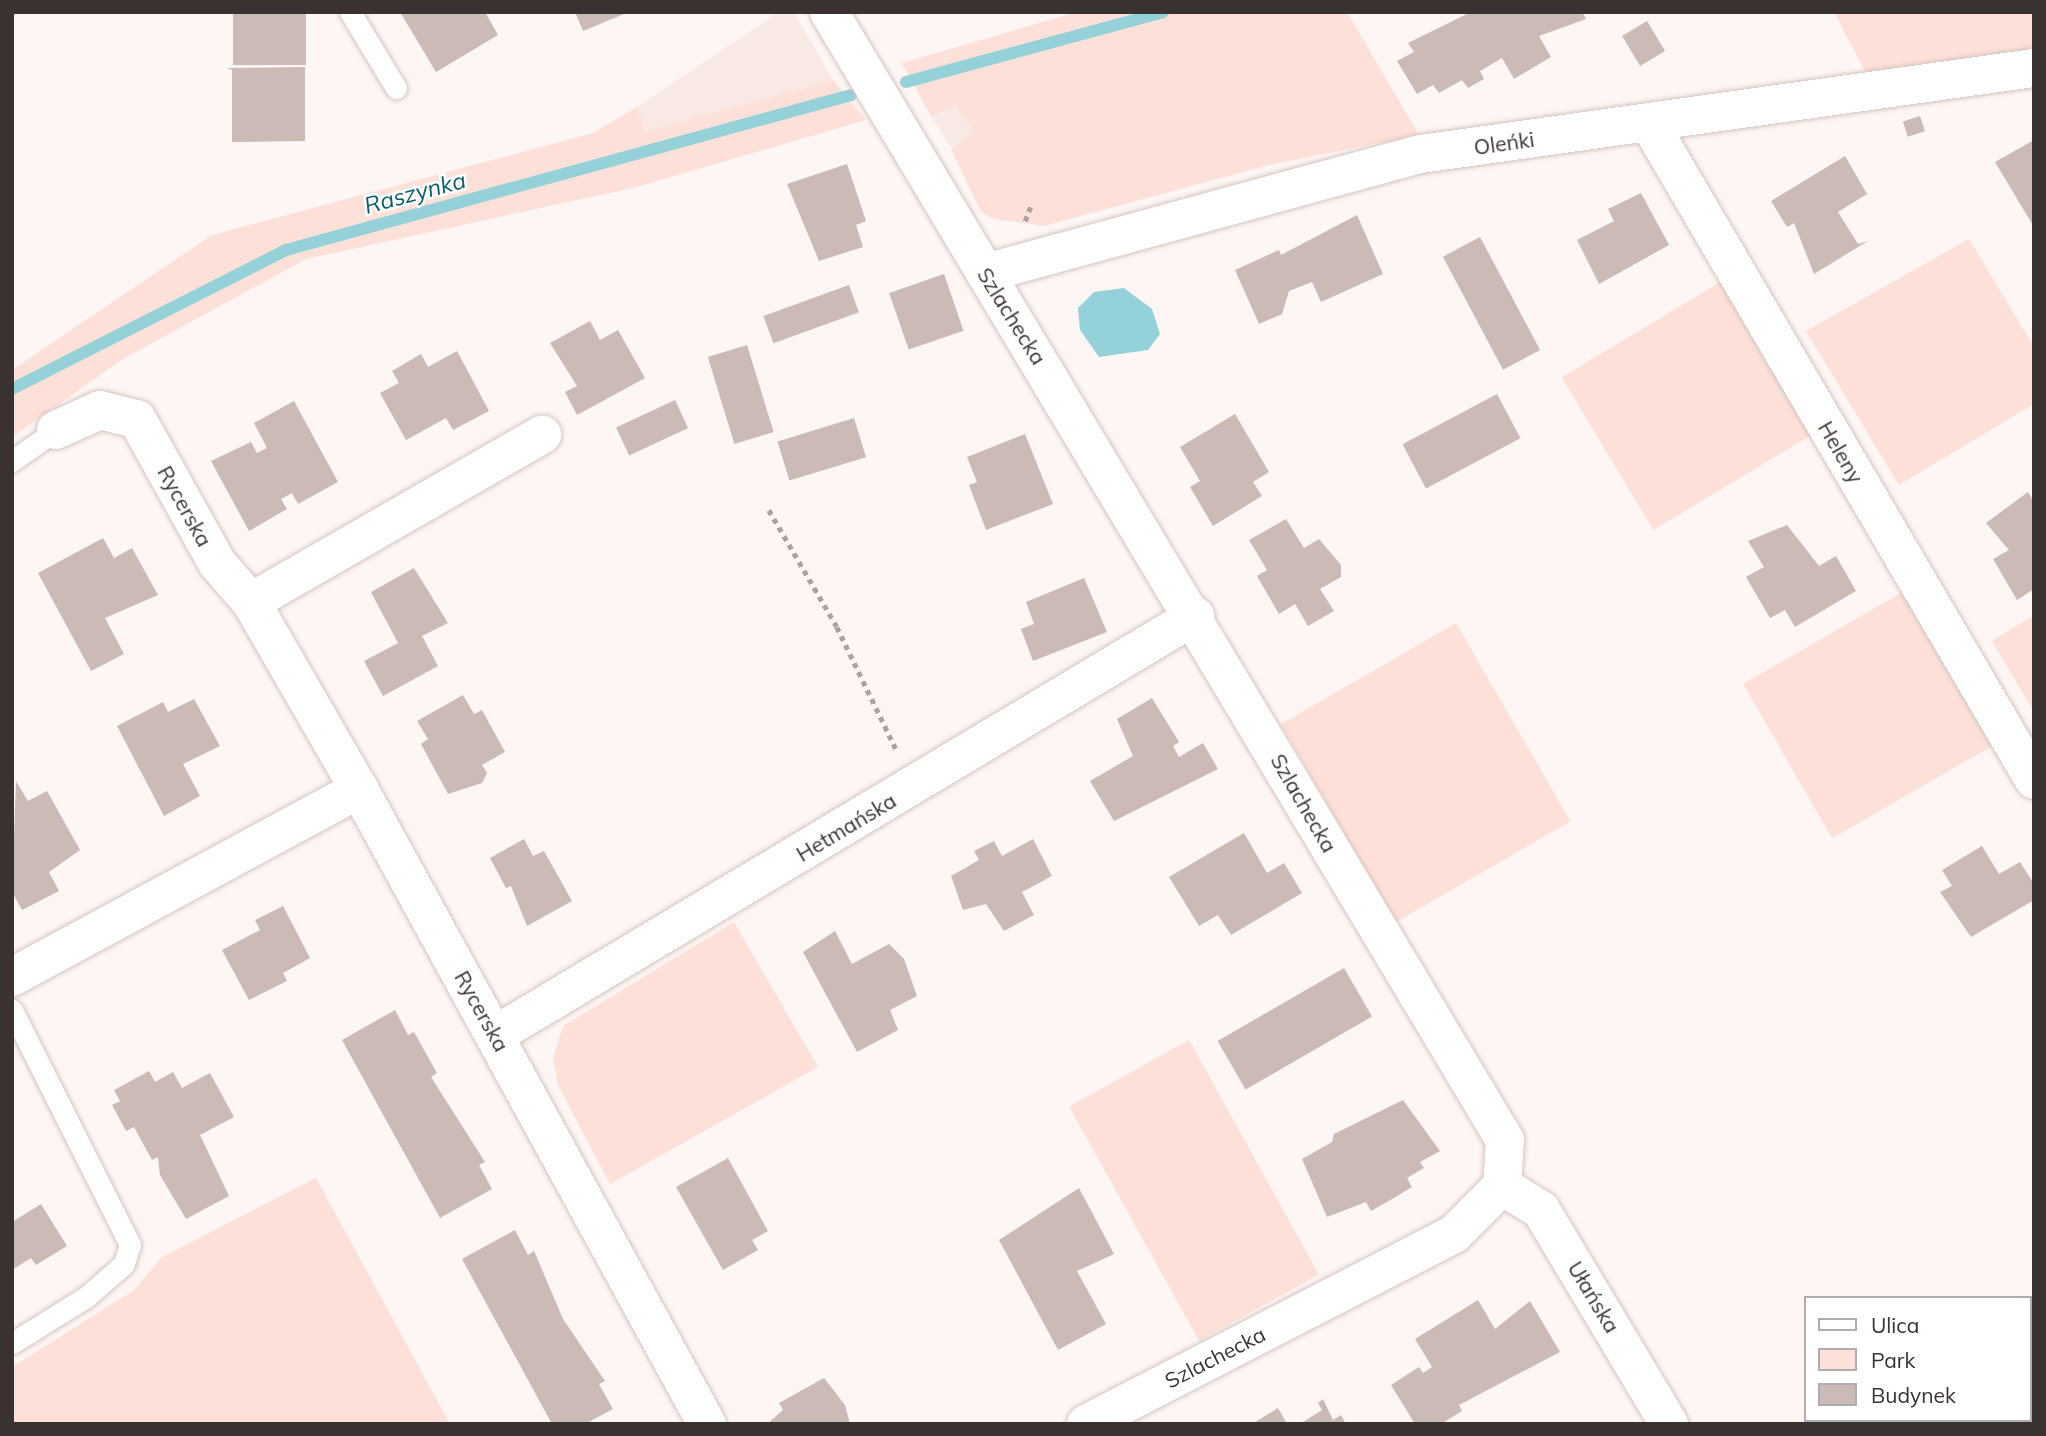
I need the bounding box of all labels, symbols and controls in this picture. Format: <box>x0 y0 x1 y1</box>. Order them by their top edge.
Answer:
street label: Oleńki <box>1472 126 1536 160</box>
water label: Raszynka <box>361 166 469 220</box>
street label: Szlachecka <box>972 263 1052 369</box>
street label: Heleny <box>1813 417 1869 487</box>
street label: Rycerska <box>153 461 217 551</box>
street label: Szlachecka <box>1266 749 1342 857</box>
street label: Hetmańska <box>792 787 900 867</box>
street label: Rycerska <box>450 966 514 1056</box>
street label: Ułańska <box>1563 1257 1625 1337</box>
legend <box>1804 1296 2032 1422</box>
text: Ulica <box>1871 1312 1919 1338</box>
street label: Szlachecka <box>1161 1321 1269 1393</box>
text: Park <box>1871 1347 1915 1373</box>
text: Budynek <box>1871 1382 1956 1408</box>

